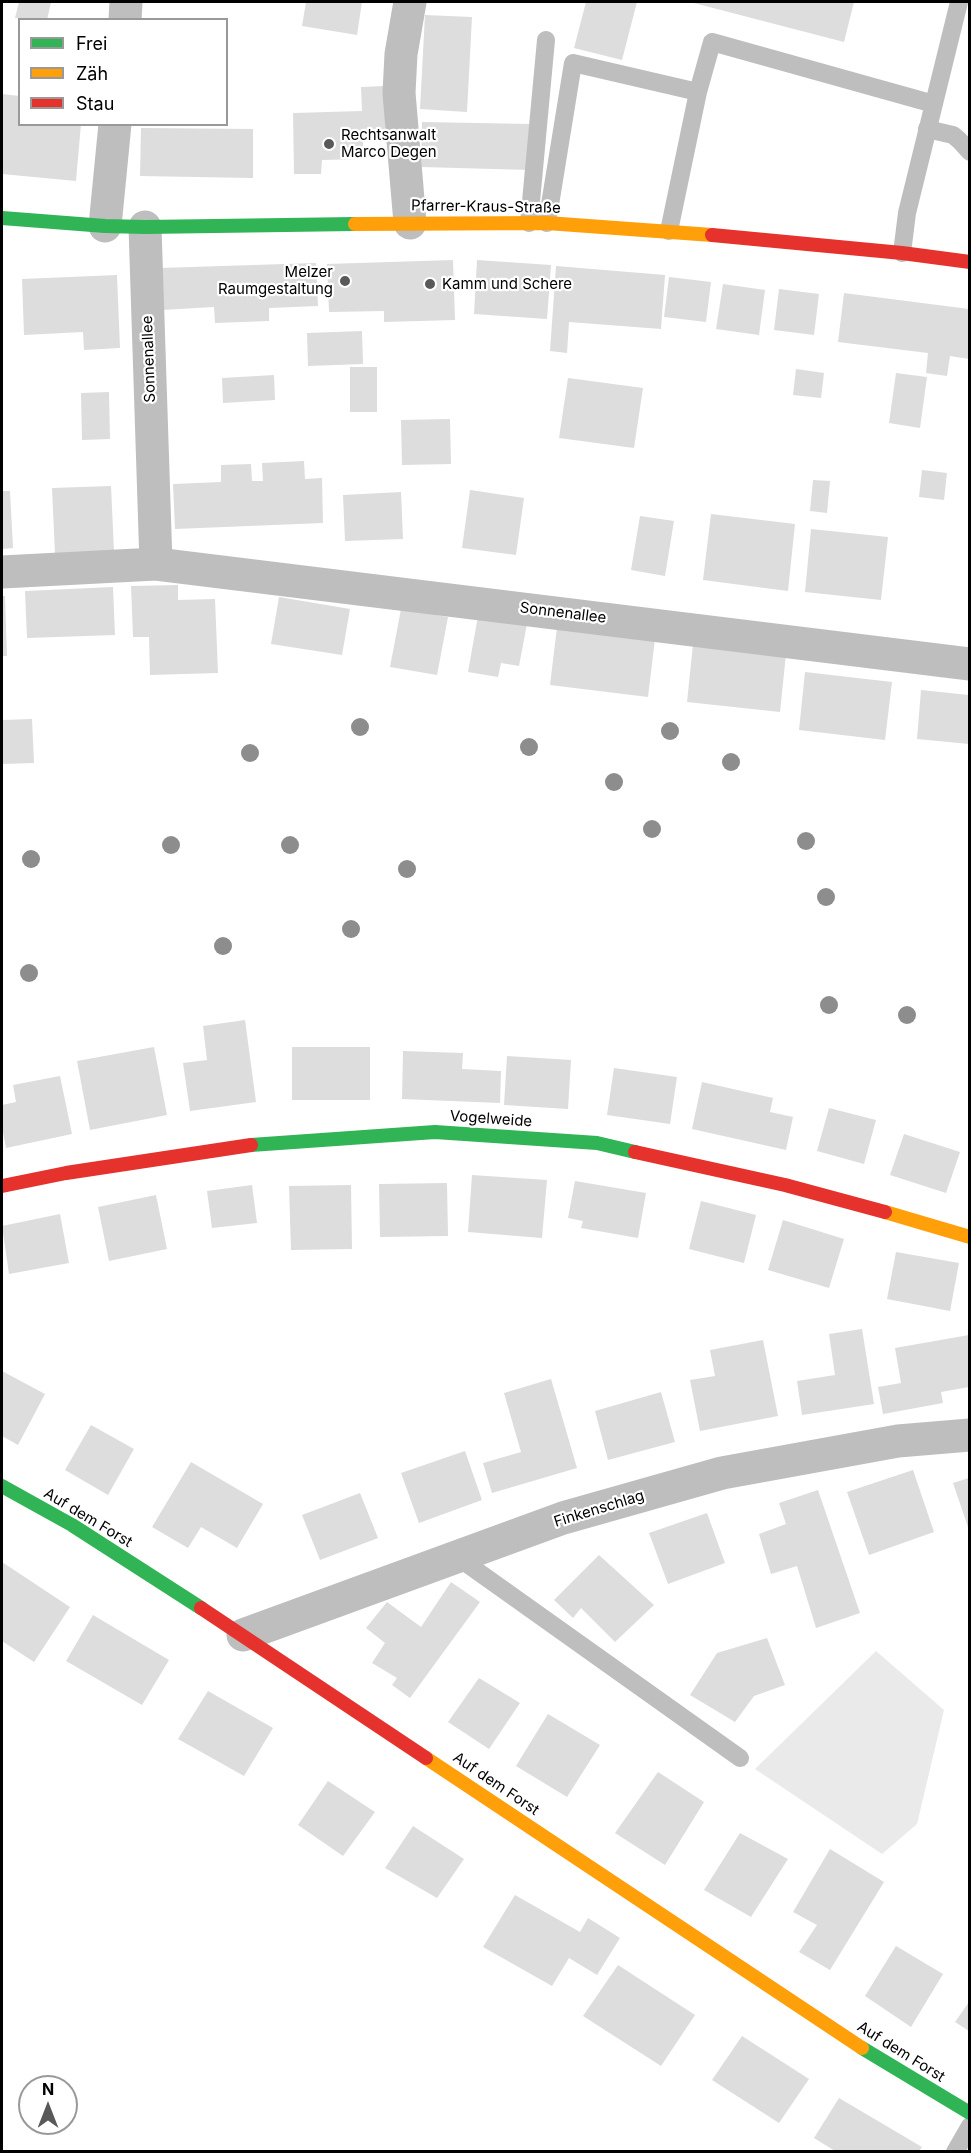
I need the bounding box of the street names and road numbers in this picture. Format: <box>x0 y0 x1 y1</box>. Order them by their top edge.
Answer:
street label: Pfarrer-Kraus-Straße <box>411 197 561 217</box>
street label: Sonnenallee <box>138 315 160 403</box>
street label: Sonnenallee <box>519 599 607 627</box>
street label: Vogelweide <box>449 1107 533 1131</box>
street label: Auf dem Forst <box>41 1485 135 1551</box>
street label: Finkenschlag <box>552 1487 646 1531</box>
street label: Auf dem Forst <box>450 1749 542 1819</box>
street label: Auf dem Forst <box>854 2018 948 2086</box>

